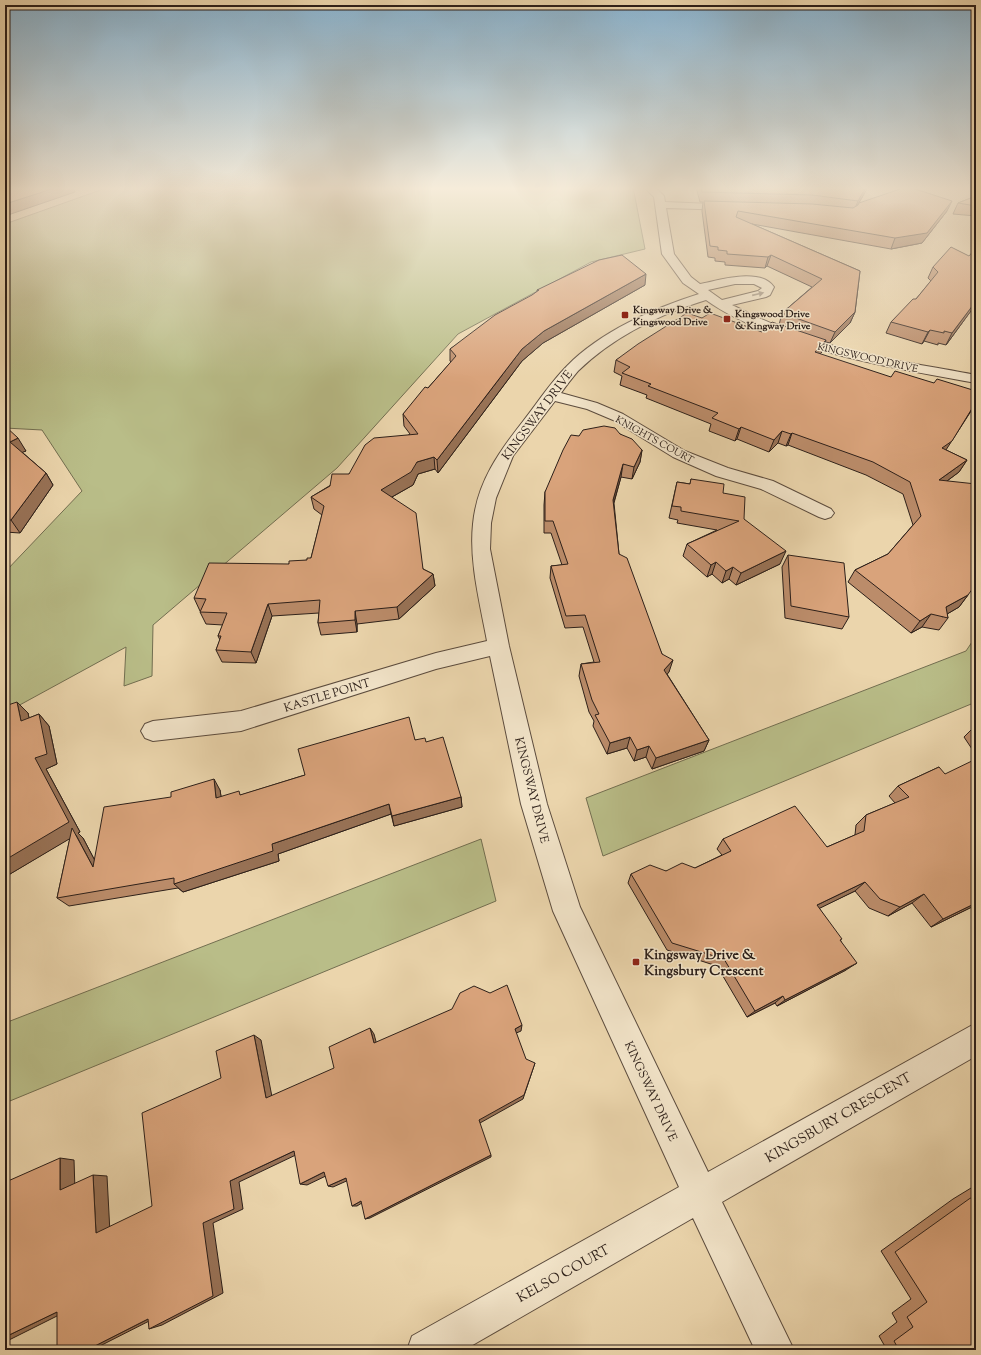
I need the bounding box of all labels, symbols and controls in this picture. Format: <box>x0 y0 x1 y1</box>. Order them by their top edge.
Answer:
one-way arrow <box>752 291 764 297</box>
place label: Kingsway Drive & Kingswood Drive <box>632 303 713 330</box>
place label: Kingswood Drive & Kingway Drive <box>734 307 811 334</box>
marker: Kingsway Drive & Kingswood Drive <box>620 310 630 320</box>
marker: Kingswood Drive & Kingway Drive <box>722 314 732 324</box>
street label: KINGSWOOD DRIVE <box>816 340 920 377</box>
street label: KINGSWAY DRIVE <box>498 366 578 464</box>
street label: KNIGHTS COURT <box>612 412 696 468</box>
street label: KASTLE POINT <box>282 674 373 718</box>
street label: KINGSWAY DRIVE <box>509 735 553 846</box>
place label: Kingsway Drive & Kingsbury Crescent <box>644 946 764 982</box>
marker: Kingsway Drive & Kingsbury Crescent <box>631 957 641 967</box>
street label: KINGSWAY DRIVE <box>619 1038 682 1145</box>
street label: KINGSBURY CRESCENT <box>762 1068 916 1169</box>
street label: KELSO COURT <box>514 1241 614 1309</box>

